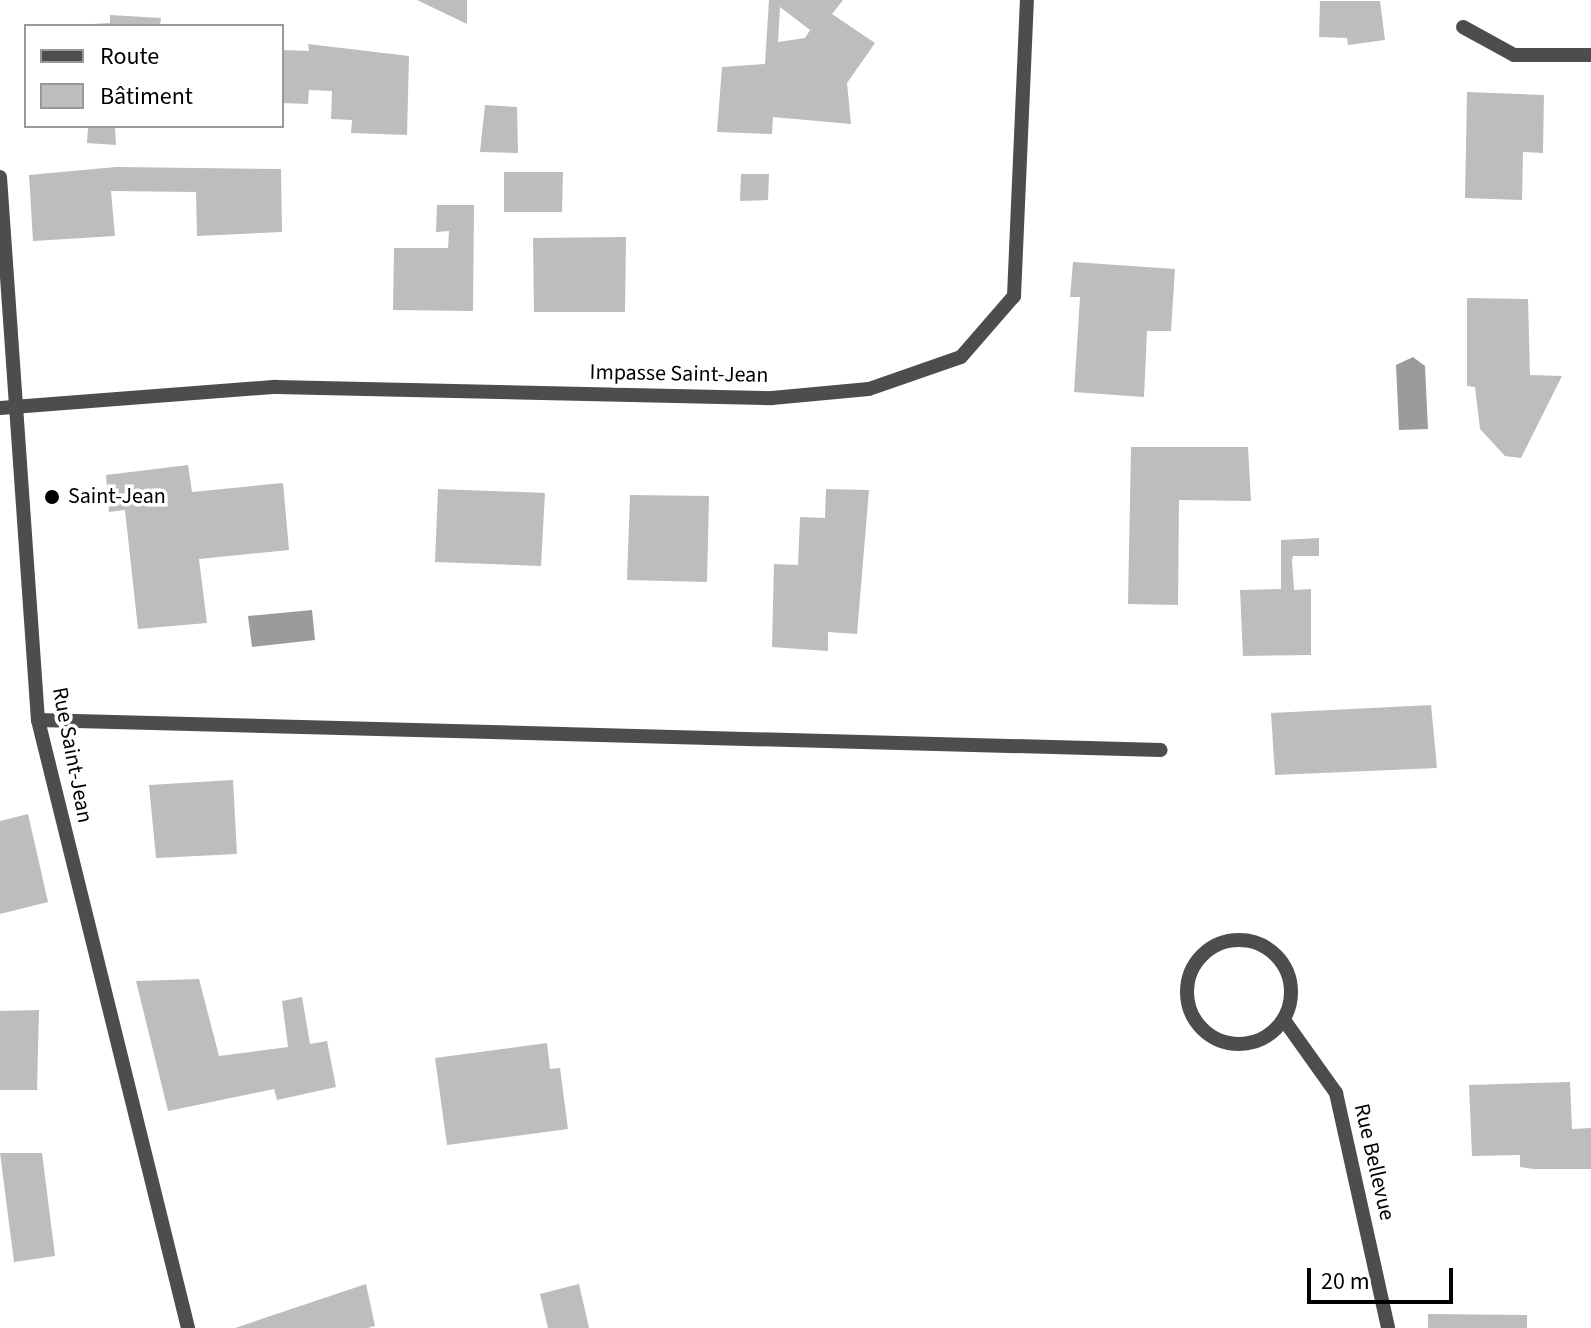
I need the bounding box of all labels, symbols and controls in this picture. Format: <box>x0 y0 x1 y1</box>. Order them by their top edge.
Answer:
legend <box>24 24 284 128</box>
text: Route <box>100 39 159 74</box>
text: Bâtiment <box>100 79 193 114</box>
street label: Impasse Saint-Jean <box>589 359 769 389</box>
place label: Saint-Jean <box>68 484 166 510</box>
marker: Saint-Jean <box>43 488 61 506</box>
street label: Rue Saint-Jean <box>46 685 98 825</box>
street label: Rue Bellevue <box>1348 1101 1400 1223</box>
scale bar <box>1311 1252 1457 1302</box>
text: 20 m <box>1321 1264 1370 1299</box>

